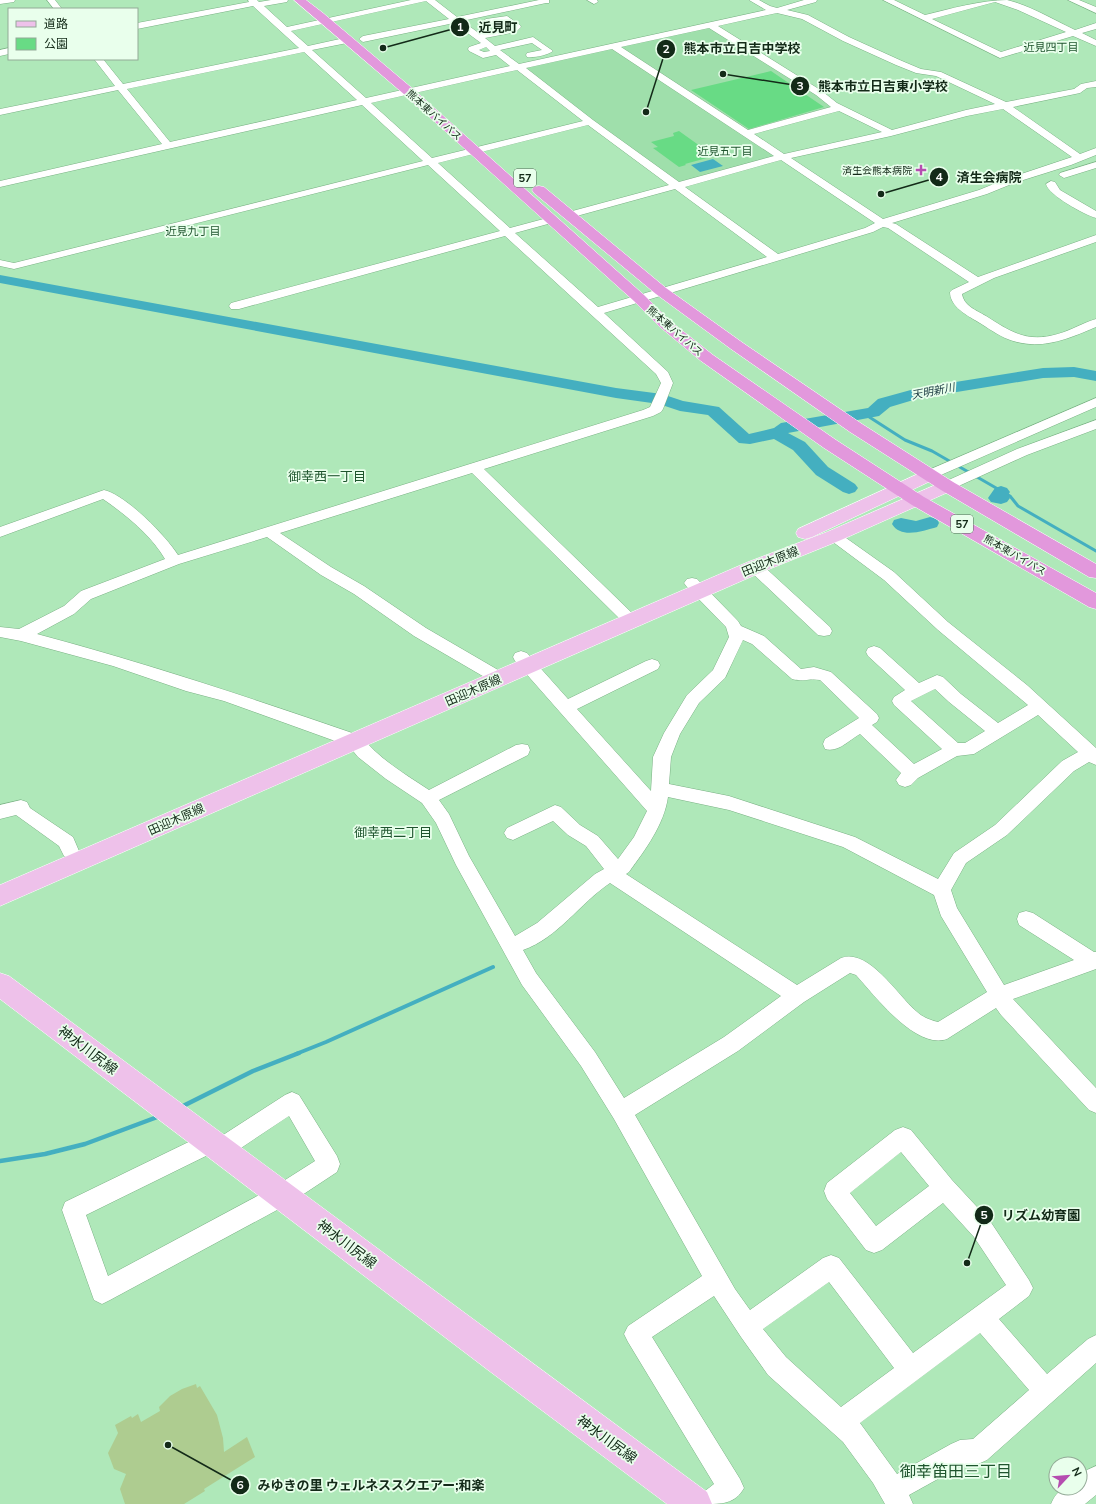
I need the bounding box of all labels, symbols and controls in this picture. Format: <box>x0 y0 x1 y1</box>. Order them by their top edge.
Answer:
legend <box>8 8 138 60</box>
callout: 近見町 <box>450 15 525 40</box>
text: 道路 <box>44 16 68 31</box>
text: 1 <box>456 19 464 34</box>
text: 近見町 <box>478 19 518 35</box>
text: 公園 <box>44 36 68 51</box>
callout: 熊本市立日吉中学校 <box>656 36 809 61</box>
text: 熊本市立日吉中学校 <box>683 40 801 56</box>
district label: 近見四丁目 <box>1024 40 1079 54</box>
text: 2 <box>662 41 670 56</box>
callout: 熊本市立日吉東小学校 <box>790 74 956 99</box>
text: 3 <box>796 78 804 93</box>
text: 熊本市立日吉東小学校 <box>818 78 948 94</box>
street label: 熊本東バイパス <box>404 87 464 143</box>
district label: 近見五丁目 <box>698 144 753 158</box>
place label: 済生会熊本病院 <box>842 164 912 177</box>
marker: 済生会熊本病院 <box>915 164 927 176</box>
callout: 済生会病院 <box>929 165 1030 190</box>
road number: 57 <box>514 169 536 187</box>
text: 4 <box>935 169 943 184</box>
text: 済生会病院 <box>956 169 1022 185</box>
district label: 近見九丁目 <box>166 224 221 238</box>
street label: 熊本東バイパス <box>644 303 706 359</box>
water label: 天明新川 <box>910 380 957 402</box>
district label: 御幸西一丁目 <box>288 468 366 484</box>
road number: 57 <box>951 515 973 533</box>
street label: 熊本東バイパス <box>982 532 1048 578</box>
street label: 田迎木原線 <box>739 543 801 579</box>
street label: 田迎木原線 <box>443 671 503 709</box>
street label: 田迎木原線 <box>146 800 206 838</box>
district label: 御幸西二丁目 <box>354 824 432 840</box>
street label: 神水川尻線 <box>55 1022 121 1078</box>
callout: リズム幼育園 <box>974 1203 1088 1228</box>
text: 5 <box>980 1207 988 1222</box>
text: リズム幼育園 <box>1002 1207 1080 1223</box>
street label: 神水川尻線 <box>314 1216 380 1272</box>
street label: 神水川尻線 <box>573 1411 641 1467</box>
north arrow <box>1048 1456 1088 1496</box>
district label: 御幸笛田三丁目 <box>900 1461 1012 1481</box>
text: N <box>1069 1465 1085 1478</box>
callout: みゆきの里 ウェルネススクエアー;和楽 <box>230 1473 493 1498</box>
text: 6 <box>236 1477 244 1492</box>
text: みゆきの里 ウェルネススクエアー;和楽 <box>257 1477 485 1493</box>

